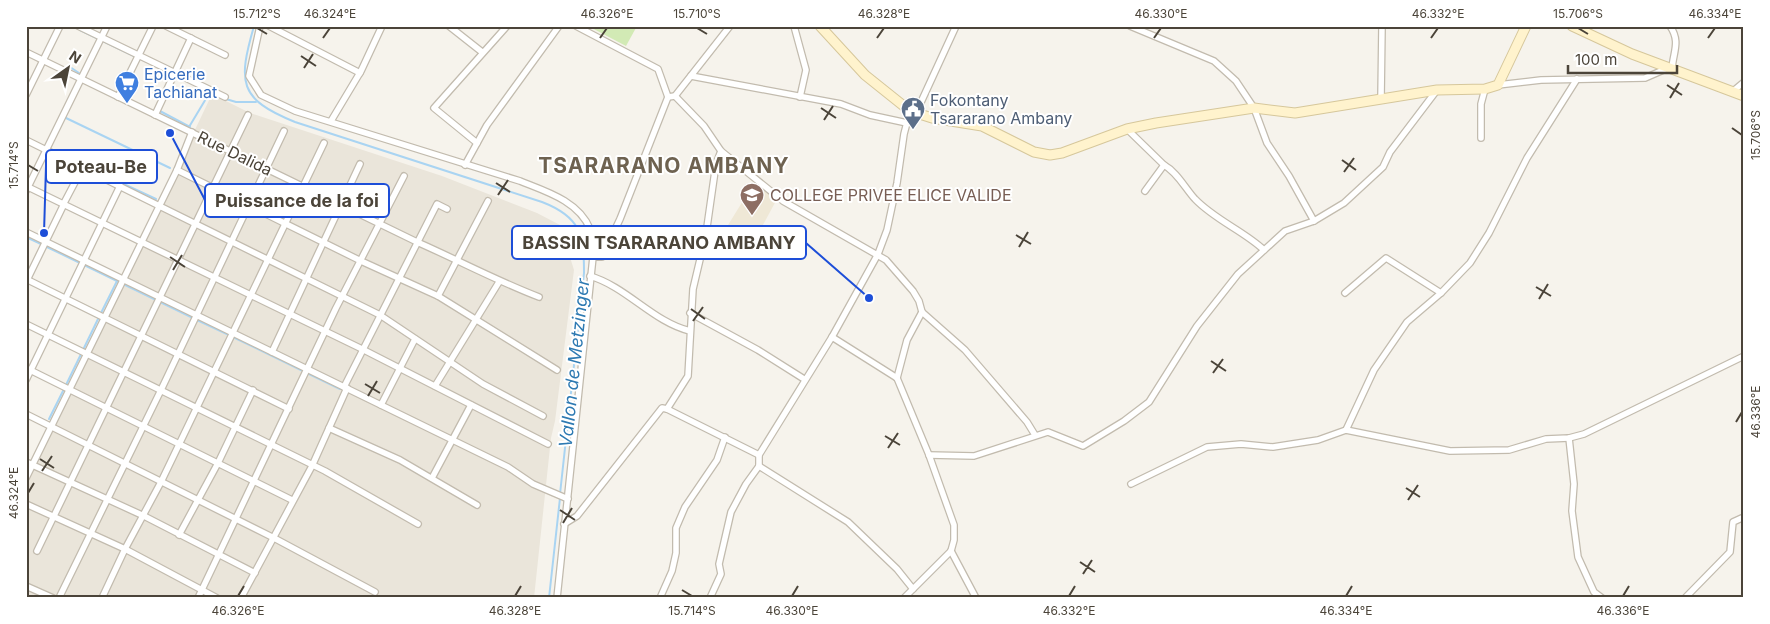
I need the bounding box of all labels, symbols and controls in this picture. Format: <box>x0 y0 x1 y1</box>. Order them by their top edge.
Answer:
text: 15.712°S <box>233 6 281 21</box>
text: 46.324°E <box>304 6 356 21</box>
text: 46.326°E <box>581 6 633 21</box>
text: 15.710°S <box>673 6 721 21</box>
text: 46.328°E <box>858 6 910 21</box>
text: 46.330°E <box>1135 6 1188 21</box>
text: 46.332°E <box>1412 6 1464 21</box>
text: 15.706°S <box>1553 6 1603 21</box>
text: 46.334°E <box>1689 6 1741 21</box>
north arrow <box>42 42 92 92</box>
scale bar <box>1568 42 1676 74</box>
text: N <box>66 47 84 67</box>
text: 100 m <box>1575 50 1617 69</box>
place label: Epicerie Tachianat <box>144 64 217 102</box>
supermarket icon: Epicerie Tachianat <box>114 70 140 104</box>
place label: Fokontany Tsararano Ambany <box>930 90 1072 128</box>
public building icon: Fokontany Tsararano Ambany <box>900 96 926 130</box>
text: 15.706°S <box>1748 110 1763 160</box>
street label: Rue Dalida <box>194 126 276 180</box>
text: 15.714°S <box>6 141 21 189</box>
callout: Poteau-Be <box>46 150 157 183</box>
district label: TSARARANO AMBANY <box>538 153 790 178</box>
text: Poteau-Be <box>55 156 147 177</box>
school or university icon: COLLEGE PRIVEE ELICE VALIDE <box>739 182 765 216</box>
callout: Puissance de la foi <box>205 184 389 217</box>
place label: COLLEGE PRIVEE ELICE VALIDE <box>770 185 1012 205</box>
text: Puissance de la foi <box>215 190 379 211</box>
callout: BASSIN TSARARANO AMBANY <box>512 226 806 259</box>
text: BASSIN TSARARANO AMBANY <box>522 232 796 253</box>
water label: Vallon de Metzinger <box>555 276 593 449</box>
text: 46.336°E <box>1748 386 1763 438</box>
text: 46.324°E <box>6 467 21 519</box>
text: 46.326°E <box>212 603 264 618</box>
text: 46.328°E <box>489 603 541 618</box>
text: 15.714°S <box>668 603 716 618</box>
text: 46.330°E <box>766 603 819 618</box>
text: 46.332°E <box>1043 603 1095 618</box>
text: 46.334°E <box>1320 603 1372 618</box>
text: 46.336°E <box>1597 603 1649 618</box>

